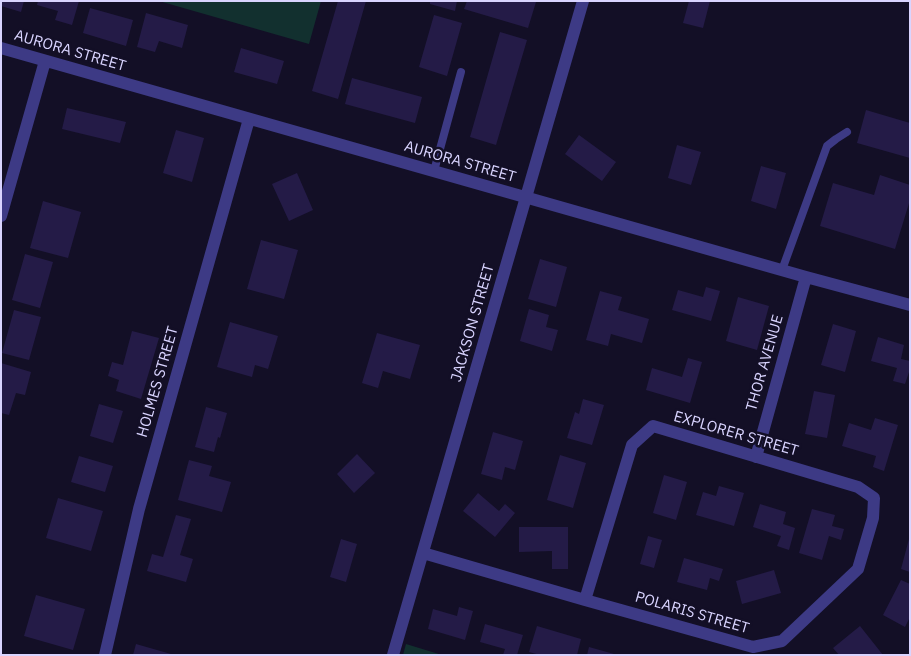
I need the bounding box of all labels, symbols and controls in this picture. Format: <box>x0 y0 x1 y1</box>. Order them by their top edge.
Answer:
street label: AURORA STREET <box>12 26 128 76</box>
street label: AURORA STREET <box>402 137 518 187</box>
street label: JACKSON STREET <box>448 262 498 384</box>
street label: THOR AVENUE <box>743 313 787 413</box>
street label: HOLMES STREET <box>134 324 182 440</box>
street label: EXPLORER STREET <box>672 408 800 460</box>
street label: POLARIS STREET <box>633 588 751 638</box>

